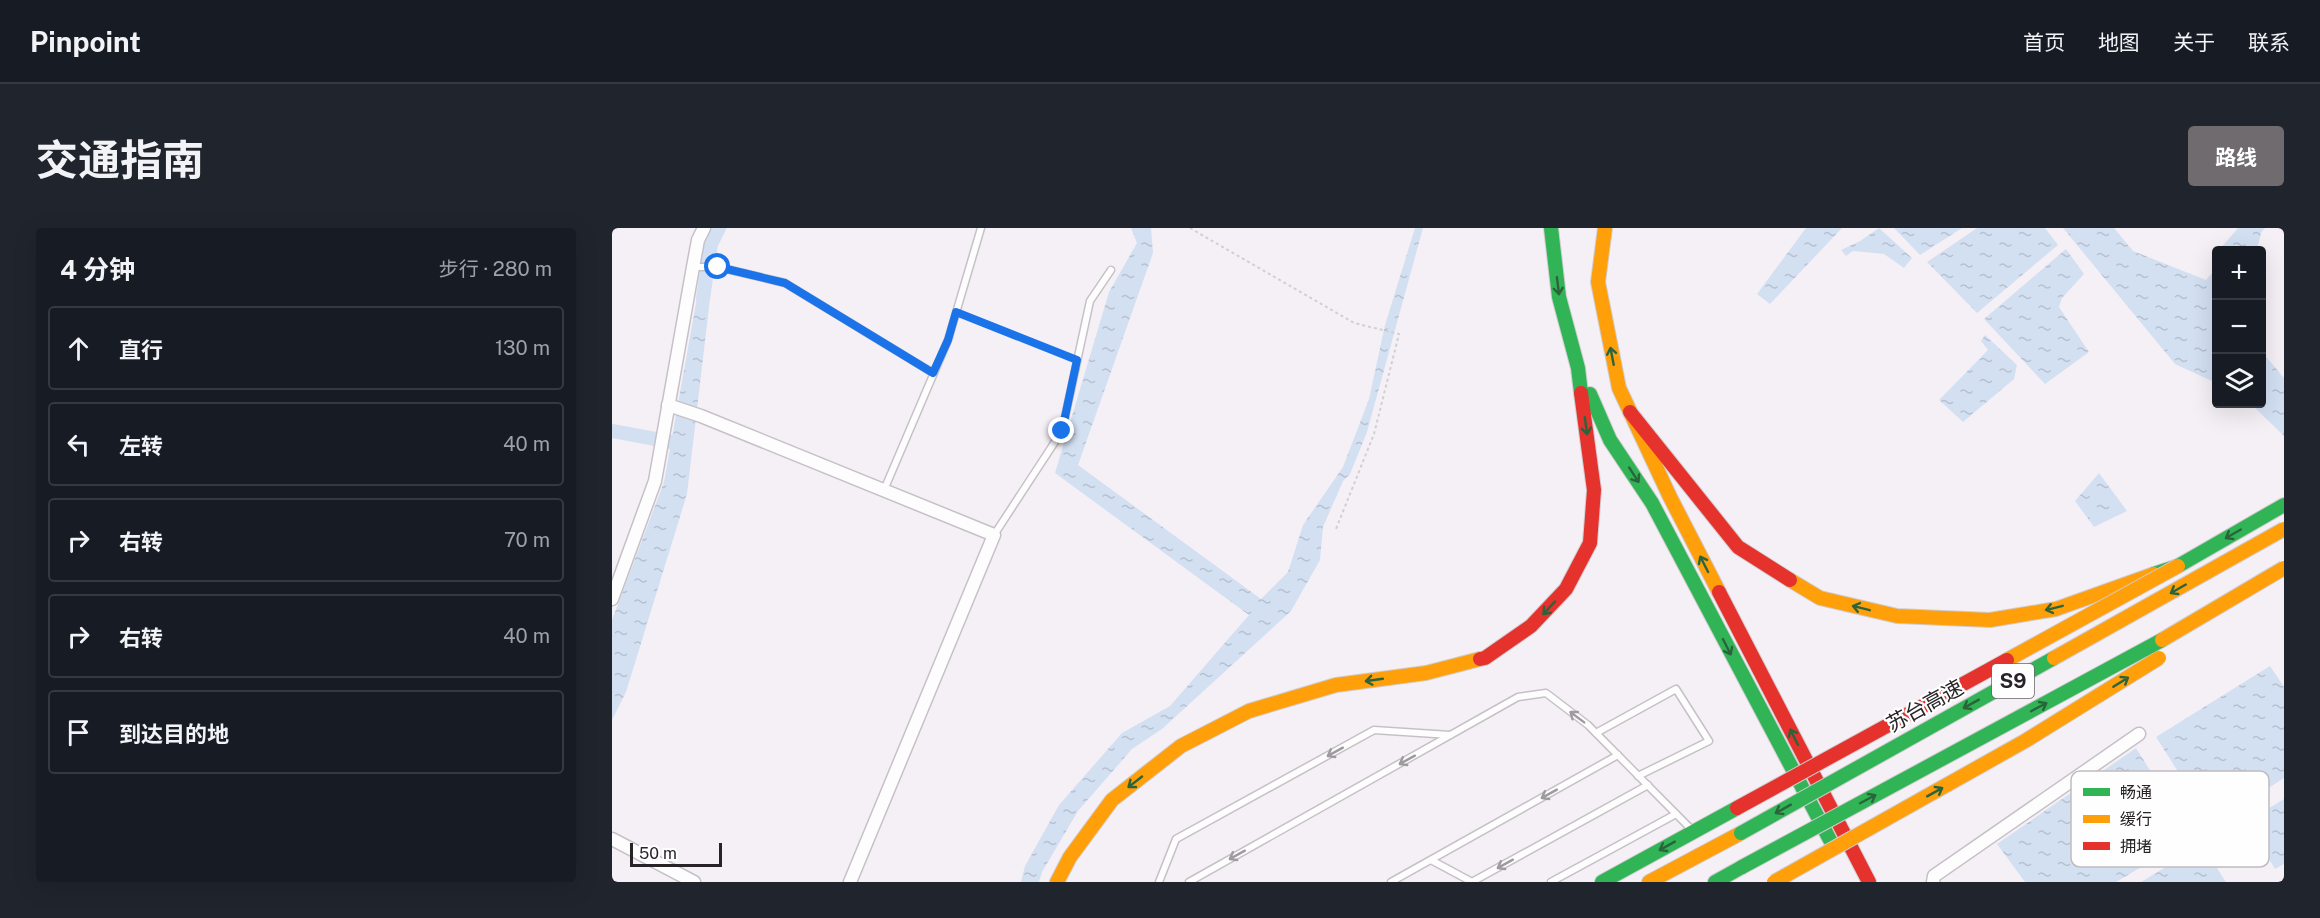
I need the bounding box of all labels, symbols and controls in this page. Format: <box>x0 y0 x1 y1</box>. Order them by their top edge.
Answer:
text: Pinpoint <box>30 25 141 58</box>
text: 首页 <box>2023 30 2065 55</box>
text: 地图 <box>2098 30 2140 55</box>
text: 关于 <box>2173 30 2215 55</box>
text: 联系 <box>2248 30 2290 55</box>
button: 路线 <box>2188 126 2284 186</box>
text: 交通指南 <box>36 135 204 184</box>
map controls <box>2212 246 2266 408</box>
button: + <box>2212 246 2266 300</box>
route start <box>704 253 730 279</box>
text: 4 分钟 <box>60 254 135 285</box>
text: 步行 · 280 m <box>439 257 552 281</box>
one-way arrow <box>1553 276 1564 295</box>
button: − <box>2212 300 2266 354</box>
icon: ahead <box>62 332 95 365</box>
text: 130 m <box>495 336 550 360</box>
text: 直行 <box>119 337 163 363</box>
one-way arrow <box>1606 347 1617 367</box>
button: layers <box>2212 354 2266 408</box>
one-way arrow <box>1581 415 1592 435</box>
route end <box>1048 417 1074 443</box>
icon: left <box>62 428 95 461</box>
text: 40 m <box>503 432 550 456</box>
text: 左转 <box>119 433 163 459</box>
one-way arrow <box>1628 467 1640 483</box>
icon: right <box>62 524 95 557</box>
text: 70 m <box>504 528 550 552</box>
one-way arrow <box>2225 528 2242 540</box>
text: 右转 <box>119 529 163 555</box>
one-way arrow <box>1698 555 1709 573</box>
one-way arrow <box>2170 583 2187 595</box>
one-way arrow <box>1541 600 1556 615</box>
one-way arrow <box>1852 601 1871 613</box>
one-way arrow <box>2045 603 2064 615</box>
icon: right <box>62 620 95 653</box>
text: 40 m <box>503 624 550 648</box>
text: 右转 <box>119 625 163 651</box>
one-way arrow <box>1721 638 1733 656</box>
road number: S9 <box>1992 664 2034 698</box>
street label: 苏台高速 <box>1882 674 1968 737</box>
one-way arrow <box>1365 675 1384 686</box>
one-way arrow <box>2112 675 2129 687</box>
one-way arrow <box>1963 699 1981 710</box>
one-way arrow <box>2030 701 2048 712</box>
one-way arrow <box>1570 711 1586 723</box>
icon: arrive <box>62 716 95 749</box>
text: 到达目的地 <box>119 721 229 747</box>
one-way arrow <box>1788 728 1799 746</box>
one-way arrow <box>1327 746 1344 758</box>
one-way arrow <box>1399 754 1416 766</box>
legend <box>2071 771 2269 867</box>
one-way arrow <box>1127 775 1143 788</box>
text: 畅通 <box>2120 783 2152 802</box>
one-way arrow <box>1926 785 1943 797</box>
one-way arrow <box>1541 788 1558 800</box>
one-way arrow <box>1858 793 1876 804</box>
one-way arrow <box>1775 804 1792 816</box>
text: 缓行 <box>2120 810 2152 829</box>
text: 拥堵 <box>2120 837 2152 856</box>
scale bar <box>630 840 722 868</box>
one-way arrow <box>1659 840 1676 852</box>
text: 50 m <box>639 844 677 863</box>
one-way arrow <box>1228 850 1246 861</box>
one-way arrow <box>1497 858 1514 870</box>

